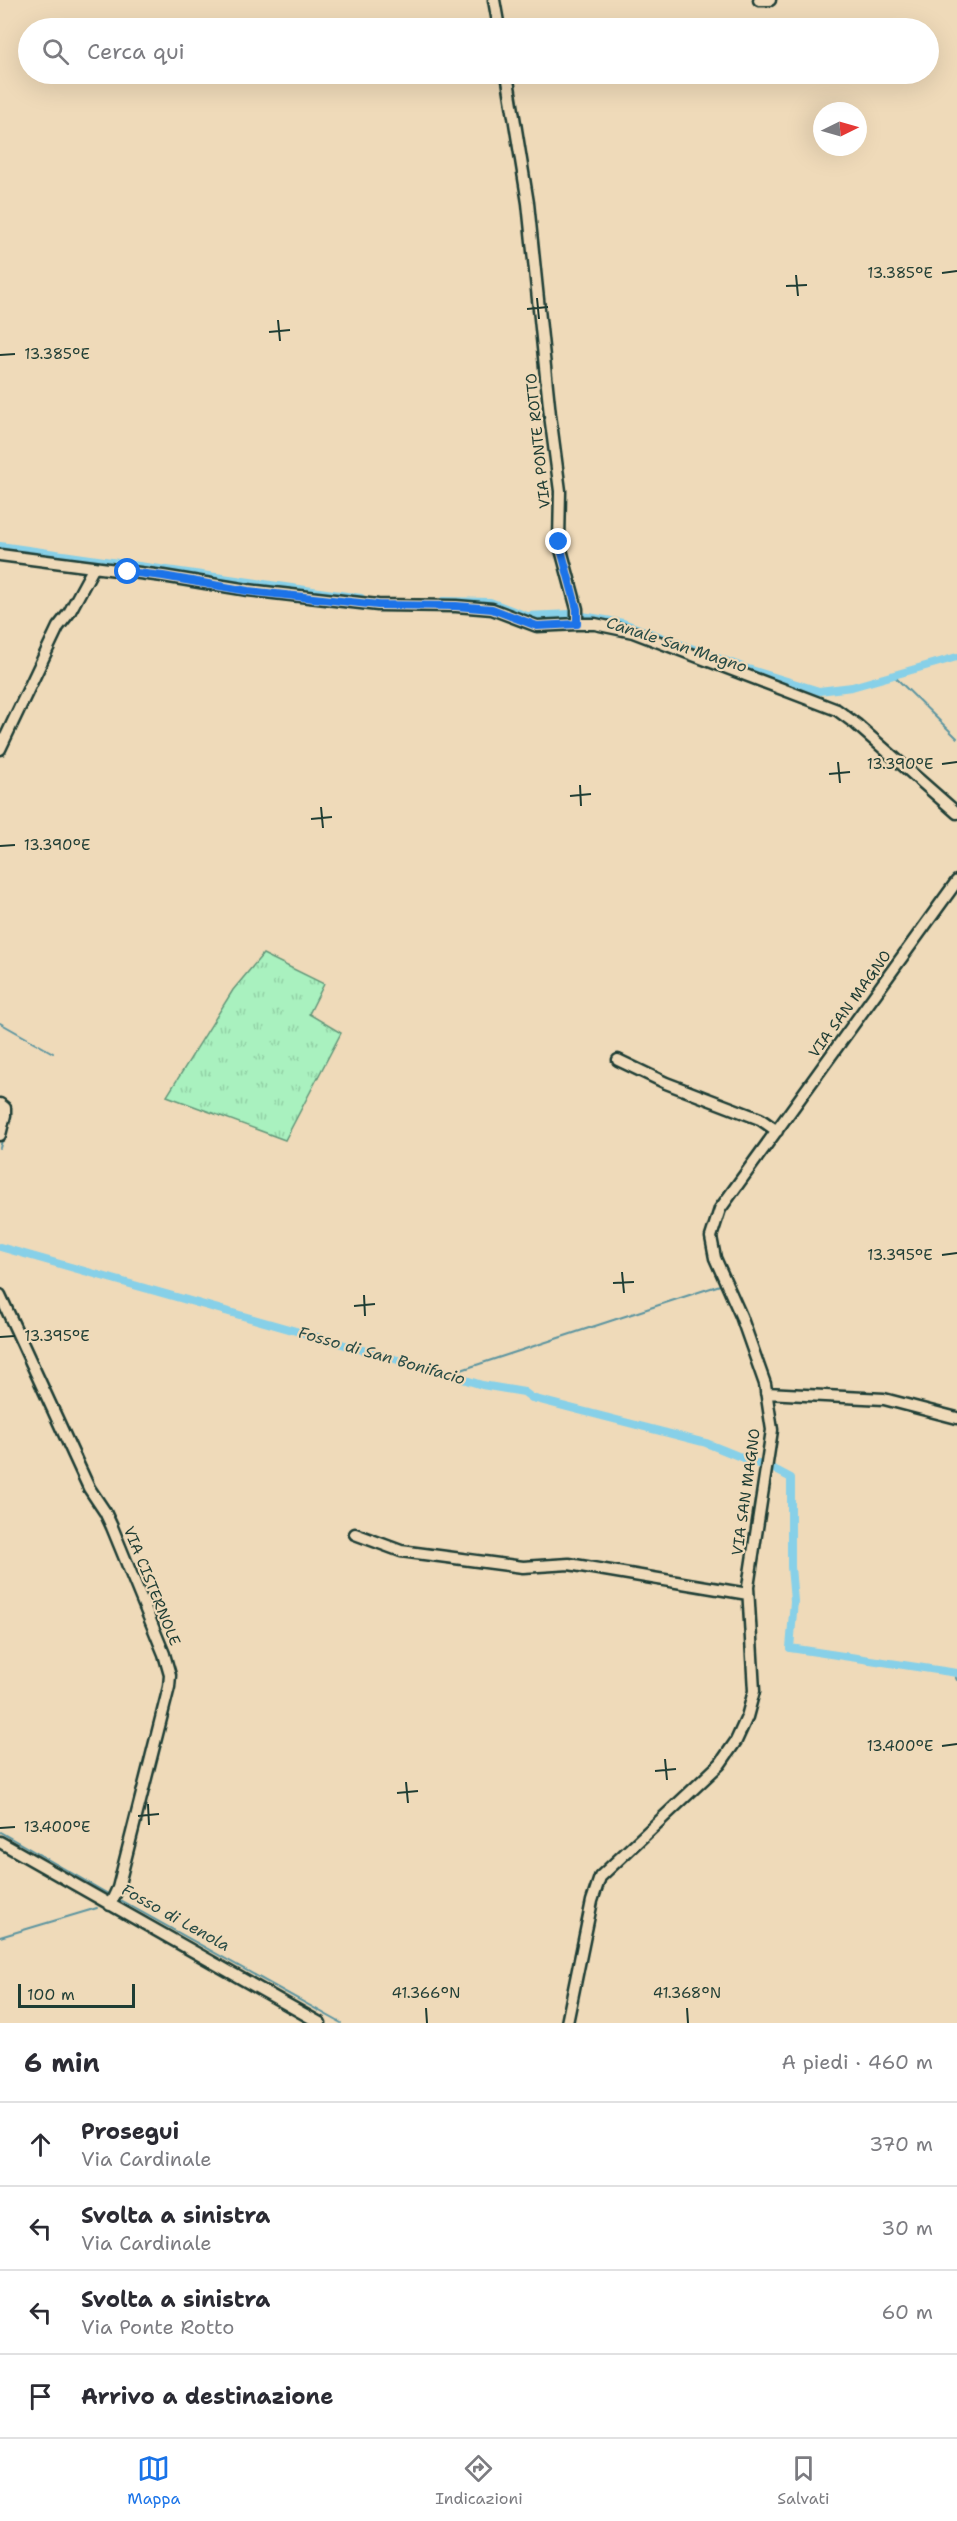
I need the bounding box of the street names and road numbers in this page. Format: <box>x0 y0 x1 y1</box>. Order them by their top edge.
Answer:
street label: VIA PONTE ROTTO <box>521 372 555 510</box>
street label: VIA SAN MAGNO <box>804 946 896 1062</box>
street label: VIA SAN MAGNO <box>727 1427 765 1557</box>
street label: VIA CISTERNOLE <box>119 1523 185 1649</box>

